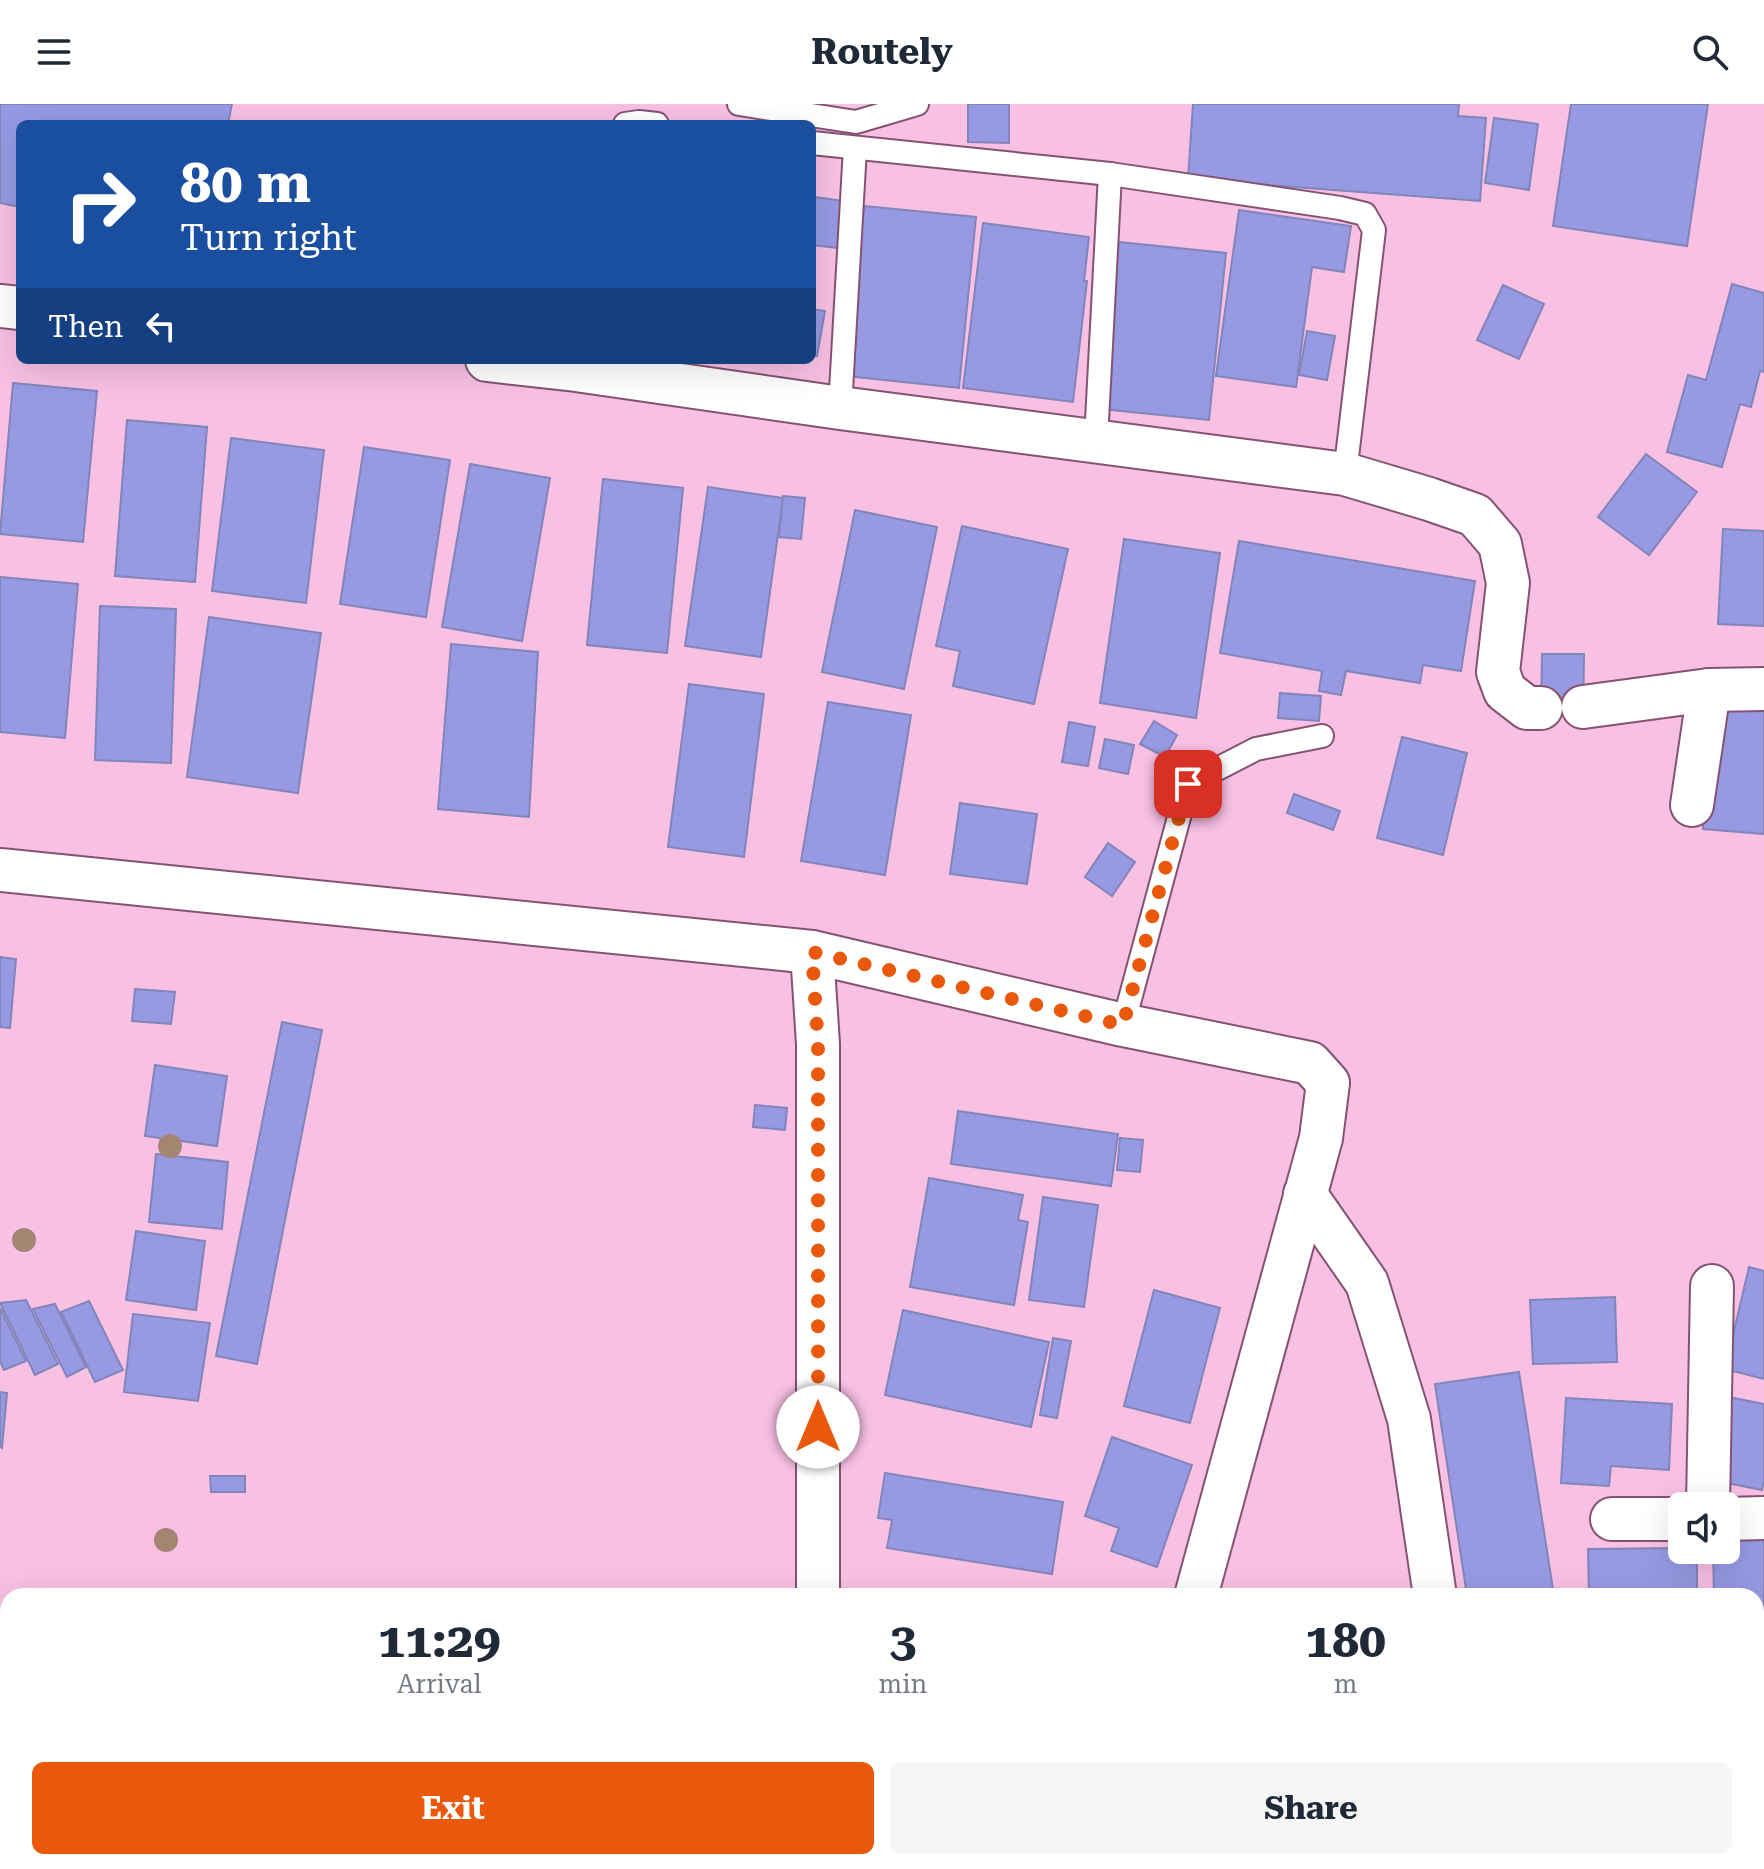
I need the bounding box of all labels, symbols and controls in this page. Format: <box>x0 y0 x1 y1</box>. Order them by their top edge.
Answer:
icon: menu <box>32 30 76 74</box>
icon: search <box>1688 30 1732 74</box>
text: Routely <box>811 31 953 73</box>
text: 80 m <box>180 150 311 216</box>
icon: right <box>48 152 152 256</box>
text: Turn right <box>180 217 357 259</box>
icon: left <box>139 304 183 348</box>
text: Then <box>48 309 123 344</box>
pin <box>1154 750 1222 818</box>
icon: arrive <box>1166 762 1210 806</box>
position arrow <box>776 1385 860 1469</box>
map controls <box>1668 1492 1740 1564</box>
button: sound <box>1668 1492 1740 1564</box>
text: 11:29 <box>378 1613 501 1669</box>
text: 3 <box>889 1613 916 1669</box>
text: 180 <box>1305 1613 1386 1669</box>
text: Arrival <box>397 1669 482 1699</box>
text: min <box>879 1669 927 1699</box>
text: m <box>1334 1669 1358 1699</box>
button: Exit <box>32 1762 874 1854</box>
button: Share <box>890 1762 1732 1854</box>

